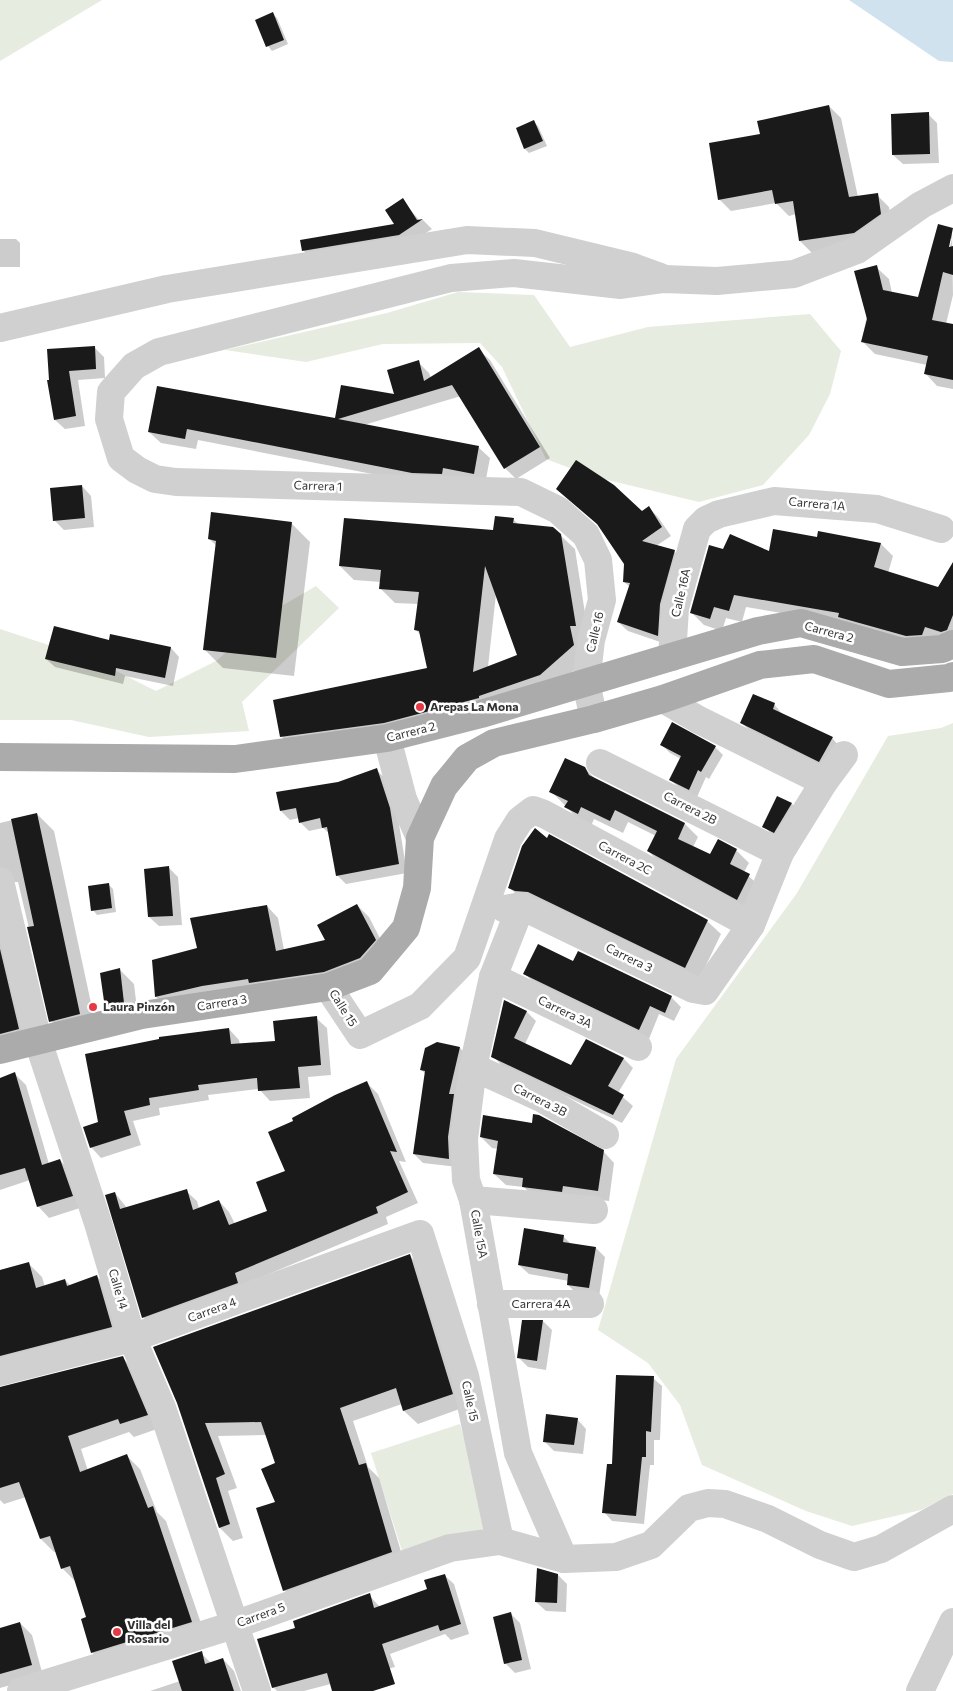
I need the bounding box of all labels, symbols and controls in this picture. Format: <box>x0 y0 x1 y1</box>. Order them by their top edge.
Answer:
street label: Carrera 1 <box>294 477 343 493</box>
street label: Carrera 1A <box>788 494 846 512</box>
street label: Calle 16A <box>668 567 692 619</box>
street label: Calle 16 <box>583 610 606 654</box>
street label: Carrera 2 <box>803 618 856 644</box>
place label: Arepas La Mona <box>430 699 519 713</box>
marker: Arepas La Mona <box>414 701 426 713</box>
street label: Carrera 2 <box>385 718 437 744</box>
street label: Carrera 2B <box>661 788 720 827</box>
street label: Carrera 2C <box>596 837 655 877</box>
street label: Carrera 3 <box>604 940 655 974</box>
street label: Calle 15 <box>327 986 361 1029</box>
street label: Carrera 3 <box>196 991 248 1013</box>
street label: Carrera 3A <box>536 992 595 1030</box>
place label: Laura Pinzón <box>103 999 175 1013</box>
marker: Laura Pinzón <box>87 1001 99 1013</box>
street label: Carrera 3B <box>511 1080 570 1119</box>
street label: Calle 15A <box>469 1208 491 1259</box>
street label: Calle 14 <box>107 1267 131 1311</box>
street label: Carrera 4 <box>185 1294 238 1324</box>
street label: Carrera 4A <box>512 1296 570 1310</box>
street label: Calle 15 <box>460 1379 482 1423</box>
street label: Carrera 5 <box>235 1599 287 1629</box>
place label: Villa del Rosario <box>127 1617 171 1645</box>
marker: Villa del Rosario <box>111 1626 123 1638</box>

